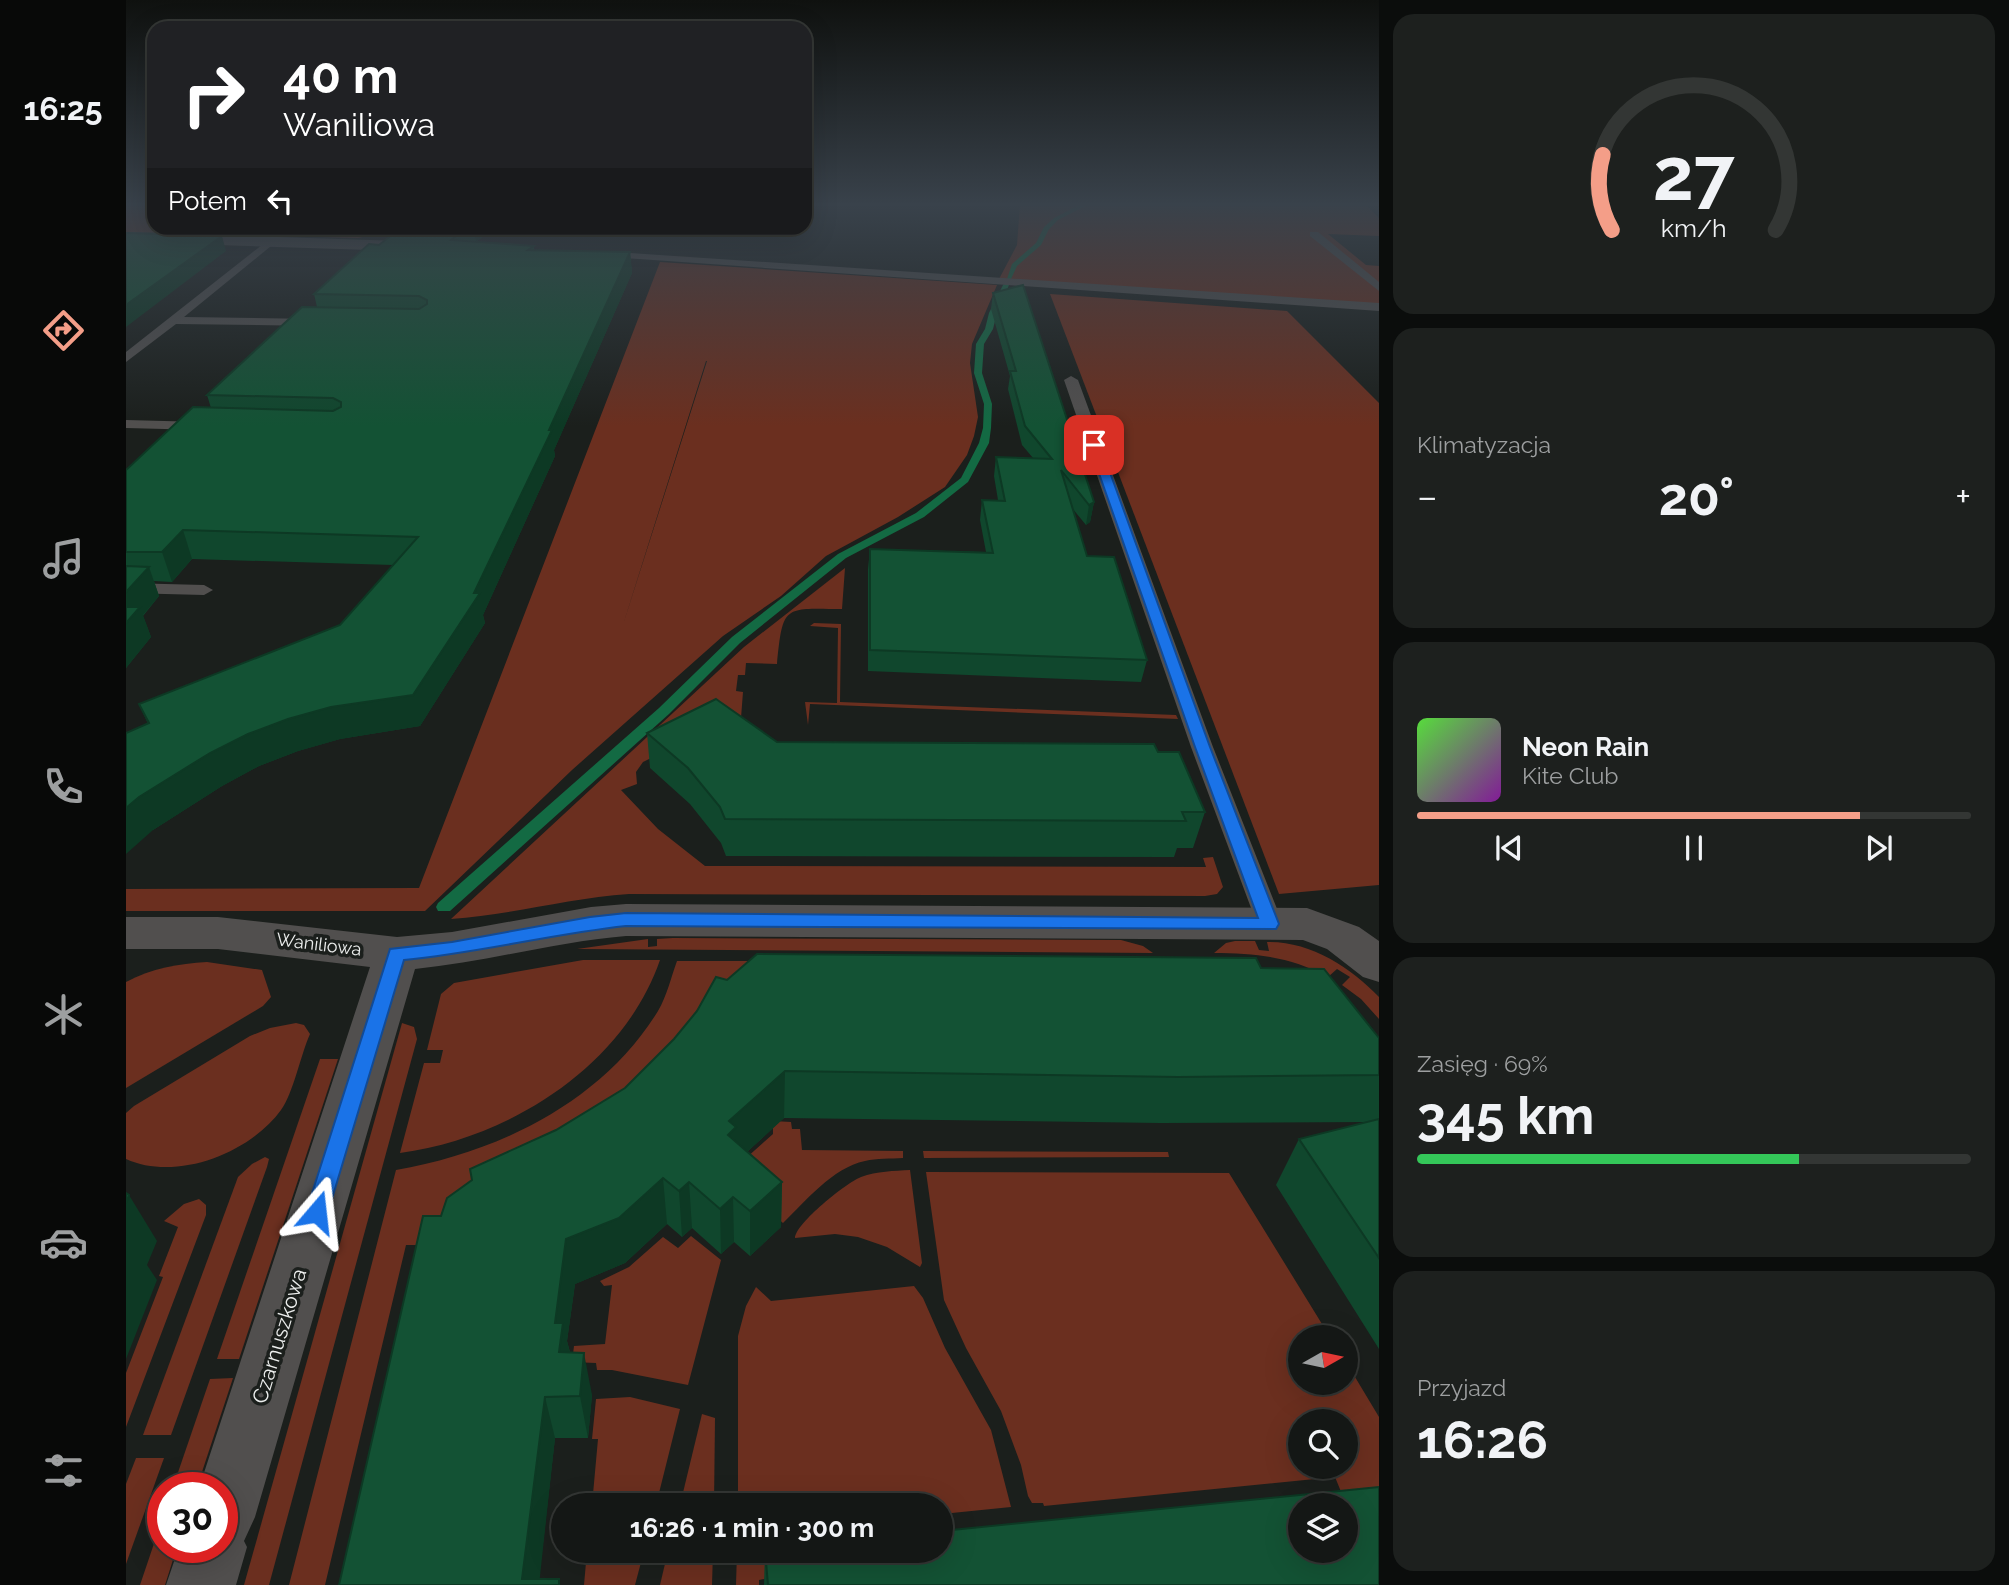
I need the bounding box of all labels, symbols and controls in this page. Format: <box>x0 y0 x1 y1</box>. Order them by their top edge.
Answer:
text: 40 m <box>283 47 398 104</box>
icon: right <box>168 49 259 140</box>
text: 16:25 <box>24 90 102 127</box>
text: Waniliowa <box>283 106 435 143</box>
text: 27 <box>1653 132 1735 217</box>
icon: left <box>261 182 299 220</box>
text: Potem <box>168 186 247 216</box>
text: km/h <box>1661 213 1727 243</box>
icon: directions <box>39 306 88 355</box>
pin <box>1064 415 1124 475</box>
icon: arrive <box>1075 426 1113 464</box>
text: Klimatyzacja <box>1417 431 1551 458</box>
text: 20° <box>1659 466 1734 527</box>
text: − <box>1417 474 1437 519</box>
text: + <box>1955 474 1971 519</box>
icon: music <box>39 534 88 583</box>
text: Neon Rain <box>1522 732 1649 762</box>
icon: phone <box>39 762 88 811</box>
text: Kite Club <box>1522 762 1619 789</box>
icon: previous <box>1490 829 1528 867</box>
icon: pause <box>1675 829 1713 867</box>
icon: next <box>1860 829 1898 867</box>
street label: Waniliowa <box>275 928 363 960</box>
icon: climate <box>39 990 88 1039</box>
text: Zasięg · 69% <box>1417 1050 1548 1077</box>
text: 345 km <box>1417 1085 1594 1146</box>
position arrow <box>280 1175 354 1249</box>
icon: car <box>39 1218 88 1267</box>
street label: Czarnuszkowa <box>247 1266 311 1406</box>
north arrow <box>1288 1325 1358 1395</box>
map controls <box>1288 1325 1358 1563</box>
text: Przyjazd <box>1417 1374 1506 1401</box>
button: search <box>1288 1409 1358 1479</box>
text: 16:26 <box>1417 1409 1548 1470</box>
icon: filters <box>39 1446 88 1495</box>
speed limit sign: 30 <box>147 1472 238 1563</box>
button: layers <box>1288 1493 1358 1563</box>
text: 16:26 · 1 min · 300 m <box>630 1513 874 1543</box>

